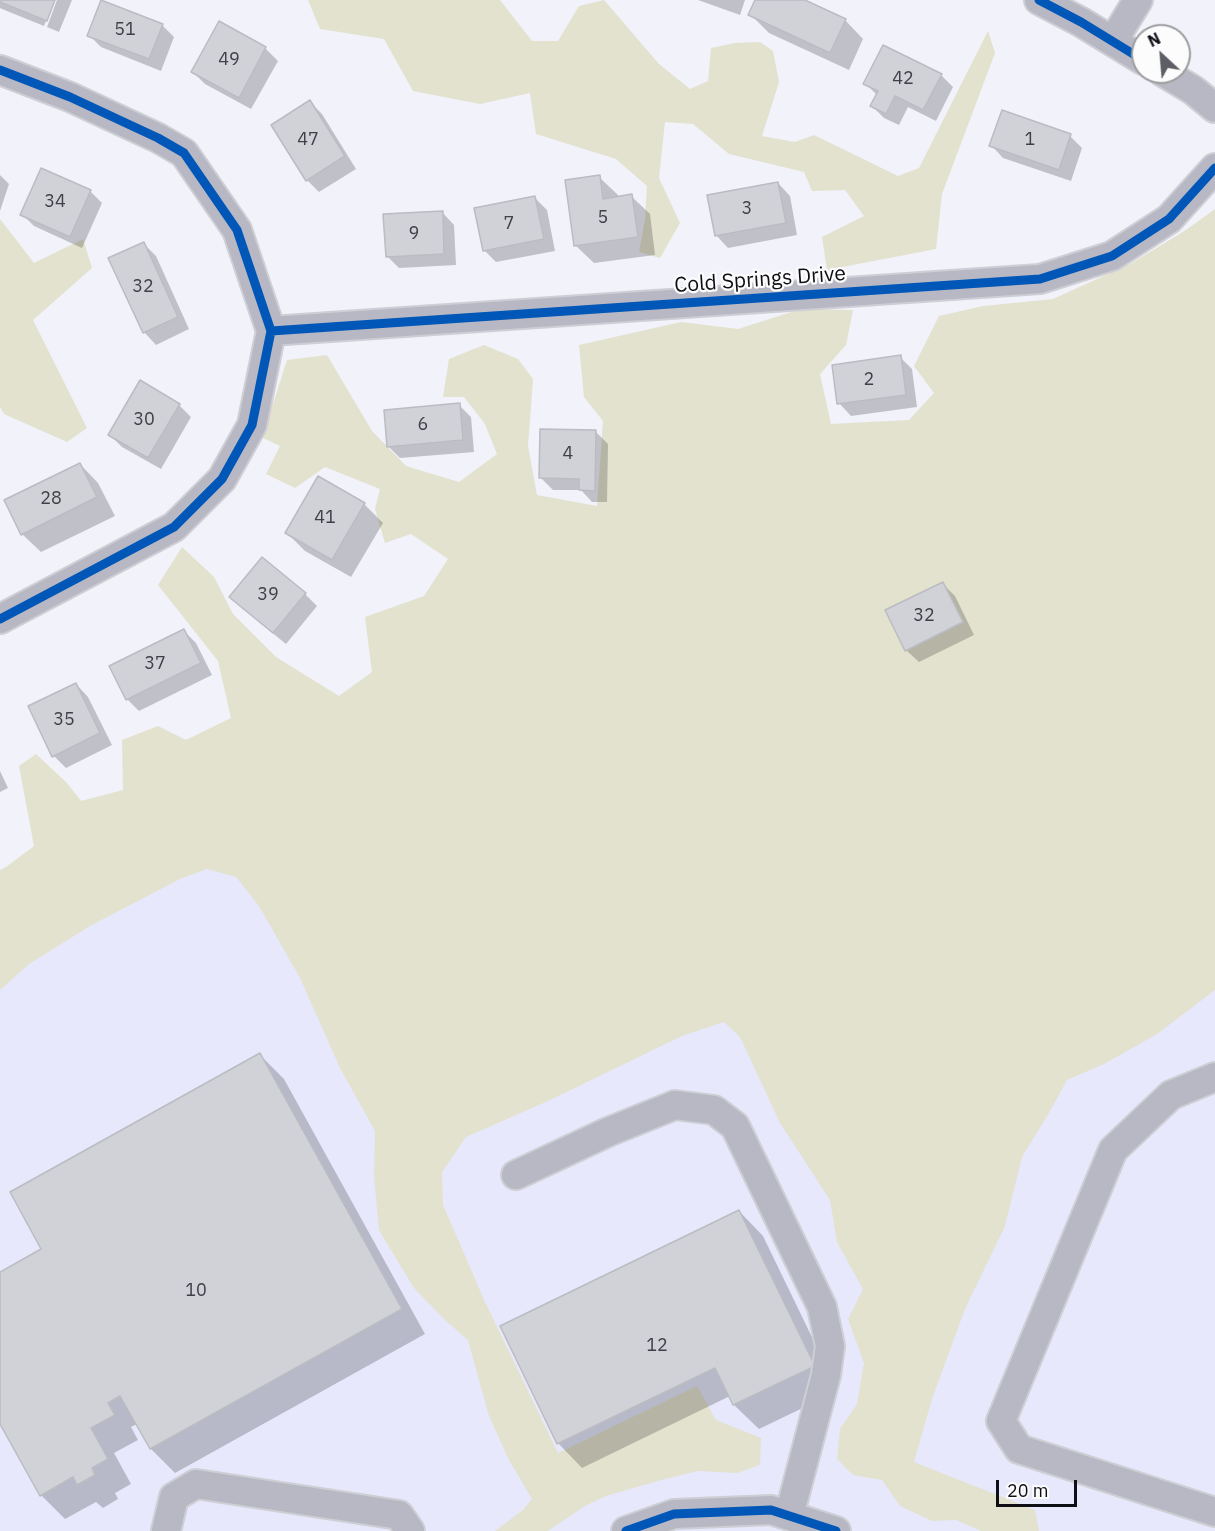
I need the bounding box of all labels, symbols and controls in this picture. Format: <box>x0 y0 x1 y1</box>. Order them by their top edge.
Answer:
house number: 51 <box>114 19 136 41</box>
north arrow <box>1131 24 1191 84</box>
text: N <box>1144 28 1164 51</box>
house number: 49 <box>218 49 240 71</box>
house number: 42 <box>892 68 914 90</box>
house number: 47 <box>297 129 319 151</box>
house number: 1 <box>1025 129 1035 151</box>
house number: 34 <box>44 191 66 213</box>
house number: 3 <box>742 198 752 220</box>
house number: 5 <box>598 207 608 229</box>
house number: 7 <box>504 213 514 235</box>
house number: 9 <box>409 223 419 245</box>
street label: Cold Springs Drive <box>673 261 847 299</box>
house number: 32 <box>132 276 154 298</box>
house number: 2 <box>864 369 874 391</box>
house number: 30 <box>133 409 155 431</box>
house number: 6 <box>418 414 428 436</box>
house number: 4 <box>563 443 573 465</box>
house number: 28 <box>40 488 62 510</box>
house number: 41 <box>314 507 336 529</box>
house number: 39 <box>257 584 279 606</box>
house number: 32 <box>913 605 935 627</box>
house number: 37 <box>144 653 166 675</box>
house number: 35 <box>53 709 75 731</box>
house number: 10 <box>185 1280 207 1302</box>
house number: 12 <box>646 1335 668 1357</box>
scale bar <box>999 1468 1080 1506</box>
text: 20 m <box>1007 1479 1049 1502</box>

